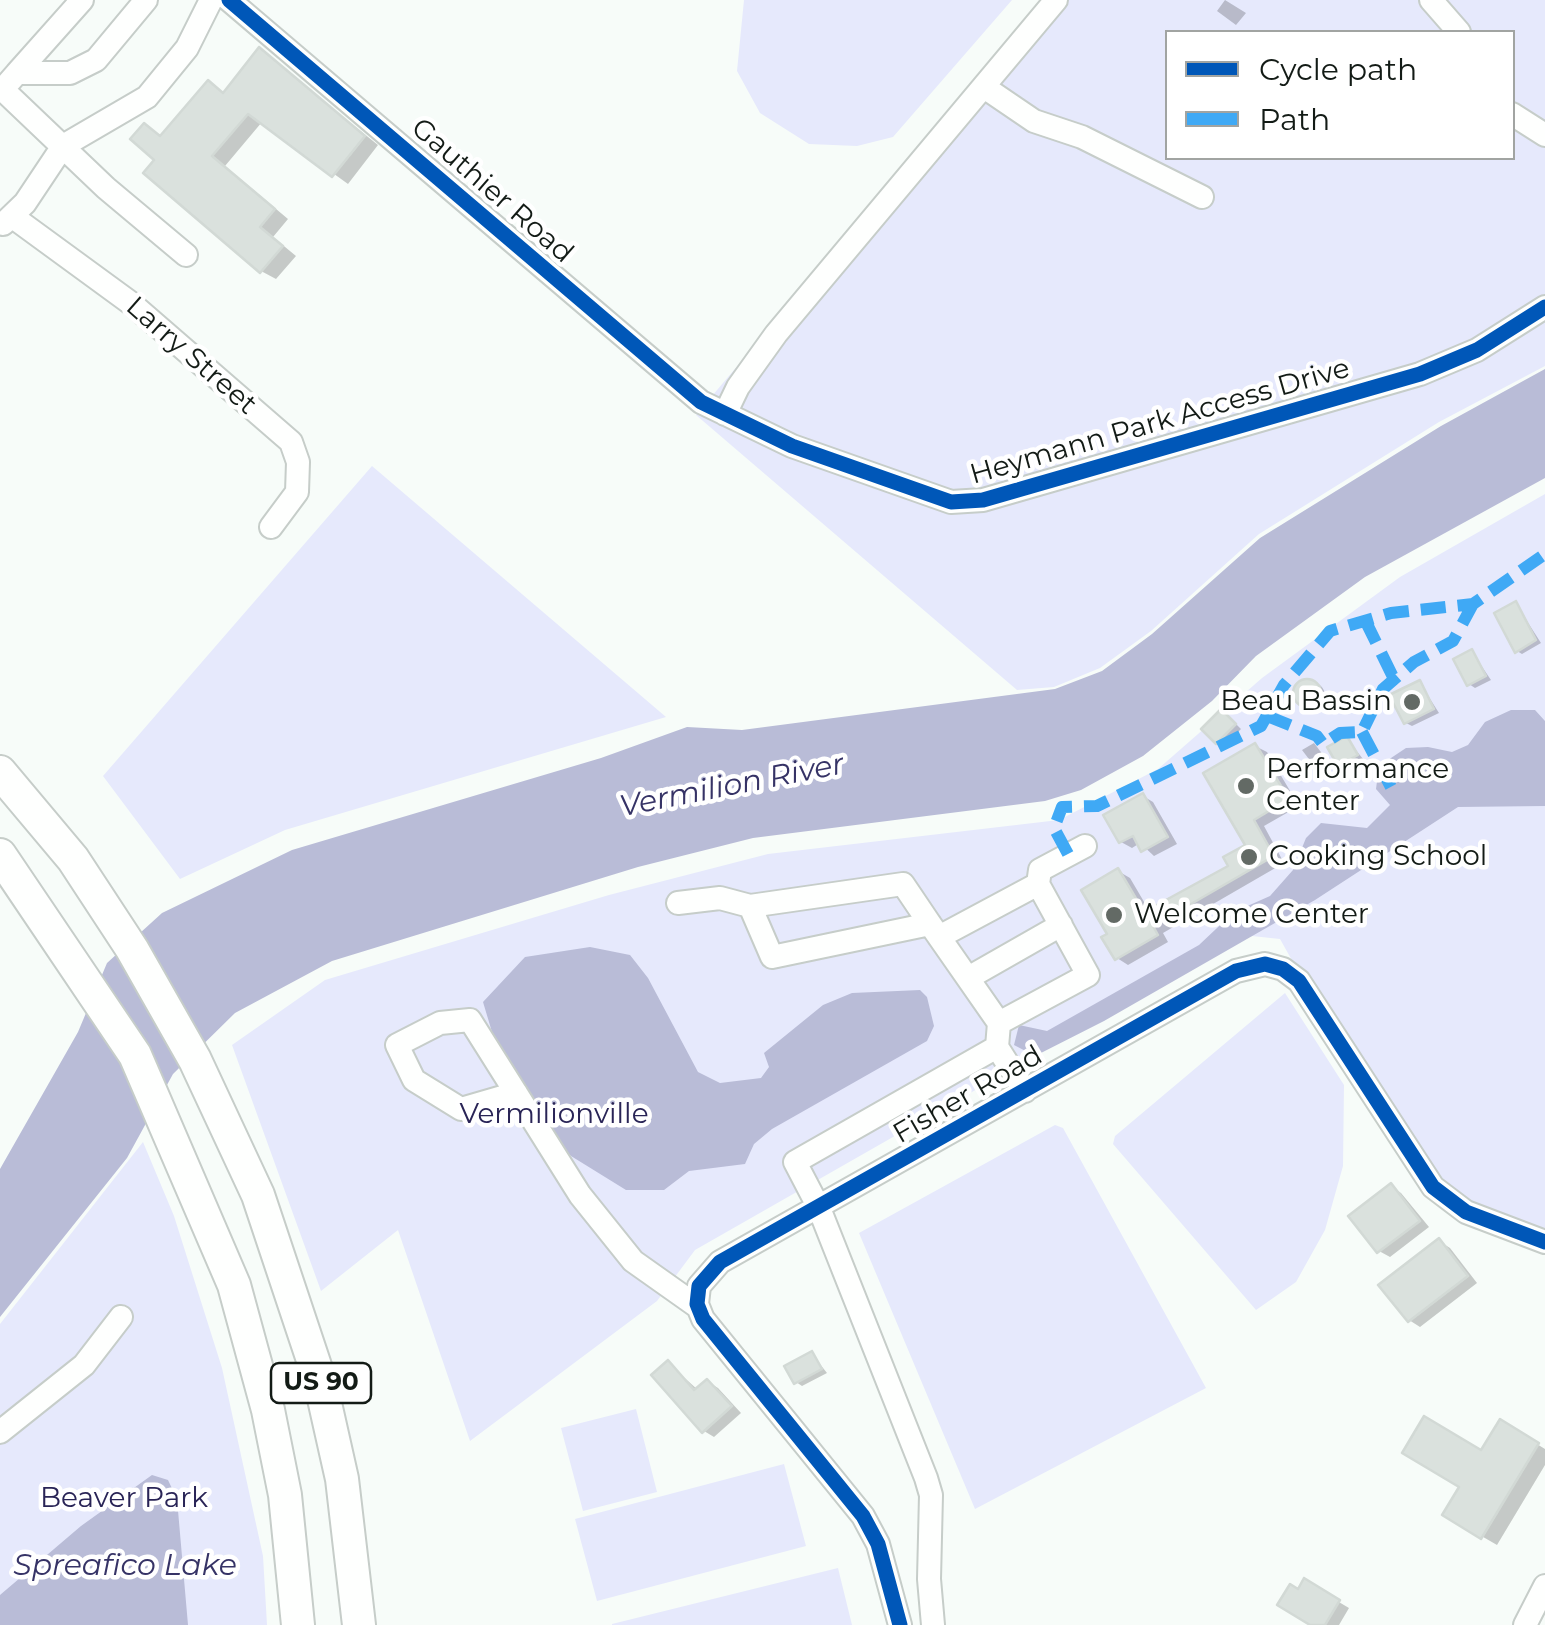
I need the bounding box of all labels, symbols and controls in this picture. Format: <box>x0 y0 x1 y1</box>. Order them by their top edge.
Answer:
legend <box>1165 30 1515 160</box>
text: Cycle path <box>1259 51 1417 88</box>
text: Path <box>1259 101 1330 138</box>
street label: Gauthier Road <box>404 112 580 270</box>
street label: Larry Street <box>119 290 263 422</box>
street label: Heymann Park Access Drive <box>966 352 1354 492</box>
place label: Beau Bassin <box>1220 685 1392 719</box>
marker: Beau Bassin <box>1401 691 1423 713</box>
water label: Vermilion River <box>617 747 847 825</box>
place label: Performance Center <box>1266 753 1449 819</box>
marker: Performance Center <box>1235 775 1257 797</box>
place label: Cooking School <box>1269 840 1487 874</box>
marker: Cooking School <box>1238 846 1260 868</box>
place label: Welcome Center <box>1134 898 1369 932</box>
marker: Welcome Center <box>1103 904 1125 926</box>
street label: Fisher Road <box>887 1039 1049 1151</box>
park label: Vermilionville <box>459 1098 649 1132</box>
road number: US 90 <box>271 1363 371 1403</box>
park label: Beaver Park <box>40 1482 208 1516</box>
water label: Spreafico Lake <box>13 1548 237 1584</box>

